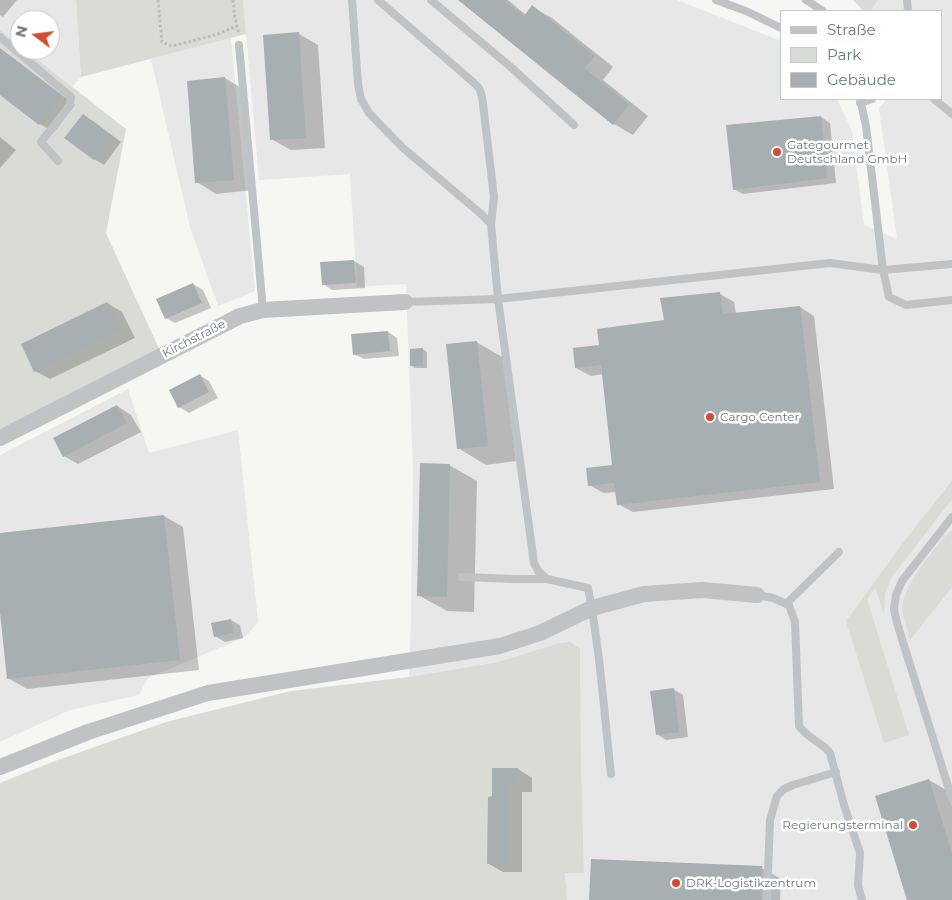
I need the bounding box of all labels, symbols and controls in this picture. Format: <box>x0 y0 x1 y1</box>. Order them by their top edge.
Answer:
north arrow <box>10 10 60 60</box>
legend <box>780 10 942 100</box>
text: Straße <box>827 20 876 39</box>
text: N <box>11 24 32 39</box>
text: Park <box>827 45 861 64</box>
text: Gebäude <box>827 70 896 89</box>
place label: Gategourmet Deutschland GmbH <box>787 138 907 166</box>
marker: Gategourmet Deutschland GmbH <box>771 146 783 158</box>
street label: Kirchstraße <box>160 317 228 361</box>
place label: Cargo Center <box>720 410 799 424</box>
marker: Cargo Center <box>704 411 716 423</box>
place label: Regierungsterminal <box>782 818 903 832</box>
marker: Regierungsterminal <box>907 819 919 831</box>
place label: DRK-Logistikzentrum <box>686 876 816 890</box>
marker: DRK-Logistikzentrum <box>670 877 682 889</box>

